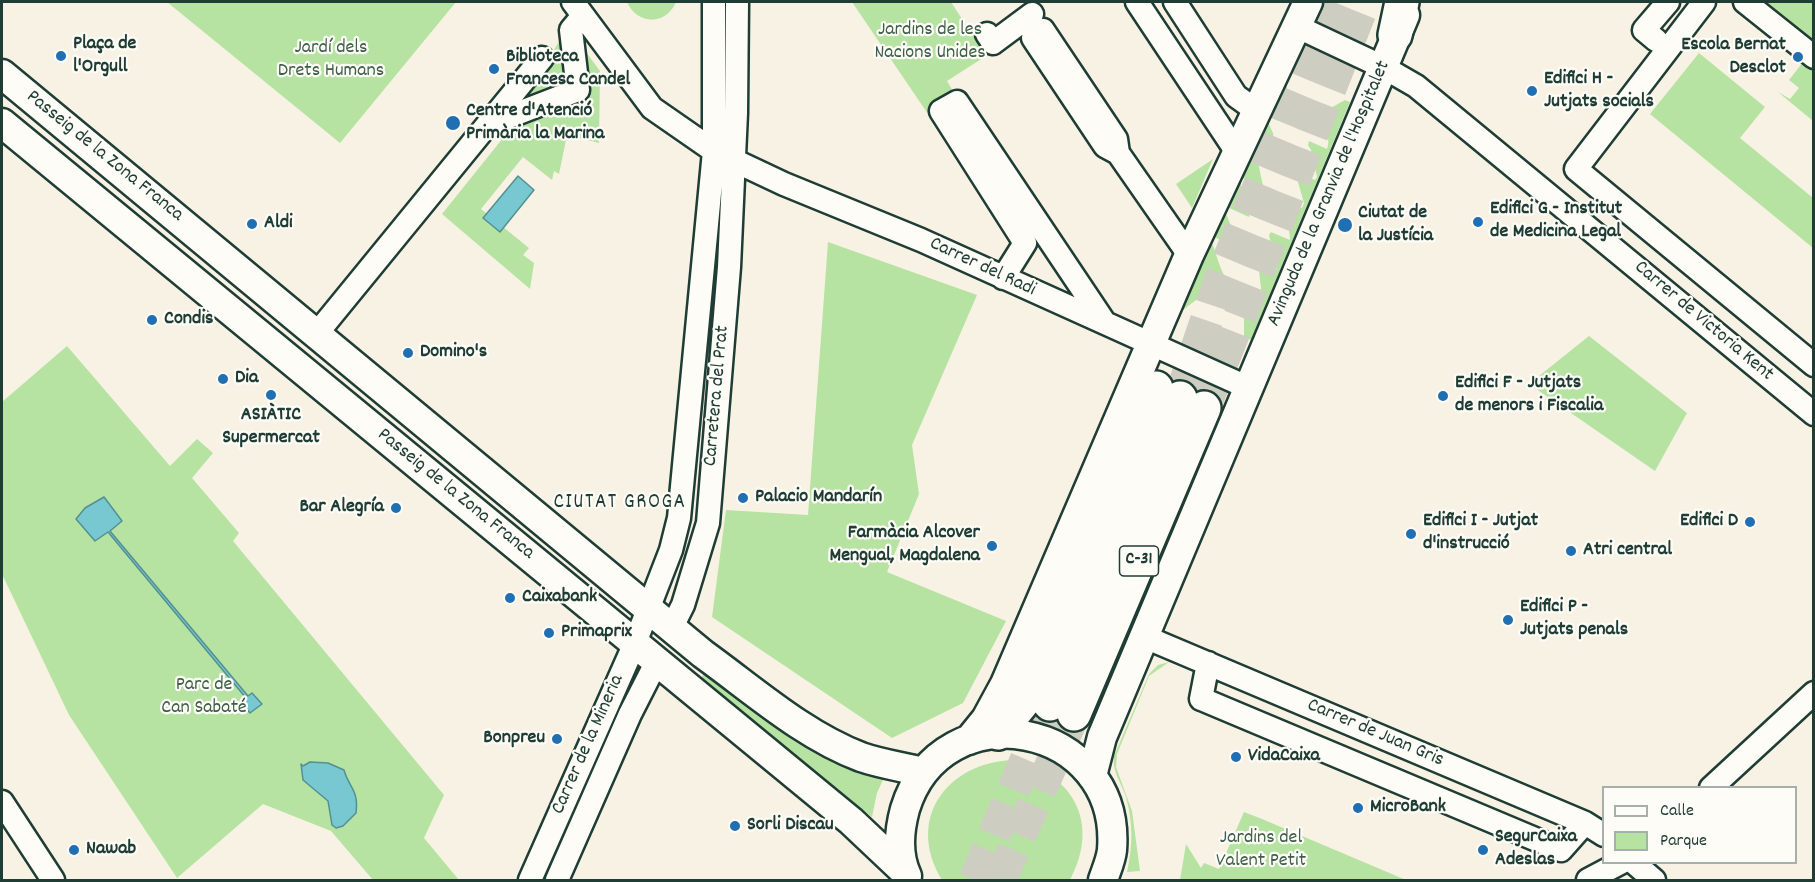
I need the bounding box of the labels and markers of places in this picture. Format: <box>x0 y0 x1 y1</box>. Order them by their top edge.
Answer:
place label: Plaça de l'Orgull <box>73 33 136 80</box>
place label: Escola Bernat Desclot <box>1681 34 1786 81</box>
place label: Biblioteca Francesc Candel <box>506 46 630 93</box>
marker: Plaça de l'Orgull <box>54 49 68 63</box>
marker: Escola Bernat Desclot <box>1791 50 1805 64</box>
marker: Biblioteca Francesc Candel <box>487 62 501 76</box>
place label: Edifici H - Jutjats socials <box>1544 68 1654 115</box>
marker: Edifici H - Jutjats socials <box>1525 84 1539 98</box>
place label: Centre d'Atenció Primària la Marina <box>466 100 604 147</box>
marker: Centre d'Atenció Primària la Marina <box>444 114 462 132</box>
place label: Edifici G - Institut de Medicina Legal <box>1490 198 1622 245</box>
place label: Ciutat de la Justícia <box>1358 202 1433 249</box>
place label: Aldi <box>264 212 293 236</box>
marker: Edifici G - Institut de Medicina Legal <box>1471 215 1485 229</box>
marker: Ciutat de la Justícia <box>1336 216 1354 234</box>
marker: Aldi <box>245 217 259 231</box>
place label: Condis <box>164 308 213 332</box>
marker: Condis <box>145 313 159 327</box>
place label: Domino's <box>420 341 487 365</box>
marker: Domino's <box>401 346 415 360</box>
place label: Dia <box>235 367 258 391</box>
marker: Dia <box>216 372 230 386</box>
place label: Edifici F - Jutjats de menors i Fiscalia <box>1455 372 1603 419</box>
marker: ASIÀTIC Supermercat <box>264 388 278 402</box>
marker: Edifici F - Jutjats de menors i Fiscalia <box>1436 389 1450 403</box>
place label: ASIÀTIC Supermercat <box>222 404 320 451</box>
place label: Palacio Mandarín <box>755 486 882 510</box>
marker: Palacio Mandarín <box>736 491 750 505</box>
place label: Bar Alegría <box>299 496 384 520</box>
marker: Bar Alegría <box>389 501 403 515</box>
place label: Edifici I - Jutjat d'instrucció <box>1423 510 1538 557</box>
place label: Edifici D <box>1680 510 1738 534</box>
marker: Edifici D <box>1743 515 1757 529</box>
place label: Farmàcia Alcover Mengual, Magdalena <box>830 522 980 569</box>
marker: Edifici I - Jutjat d'instrucció <box>1404 527 1418 541</box>
marker: Farmàcia Alcover Mengual, Magdalena <box>985 539 999 553</box>
place label: Atri central <box>1583 539 1672 563</box>
marker: Atri central <box>1564 544 1578 558</box>
place label: Caixabank <box>522 586 597 610</box>
marker: Caixabank <box>503 591 517 605</box>
place label: Edifici P - Jutjats penals <box>1520 596 1628 643</box>
marker: Edifici P - Jutjats penals <box>1501 613 1515 627</box>
place label: Primaprix <box>561 621 632 645</box>
marker: Primaprix <box>542 626 556 640</box>
place label: Bonpreu <box>483 727 545 751</box>
marker: Bonpreu <box>550 732 564 746</box>
place label: VidaCaixa <box>1248 745 1320 769</box>
marker: VidaCaixa <box>1229 750 1243 764</box>
place label: MicroBank <box>1370 796 1446 820</box>
marker: MicroBank <box>1351 801 1365 815</box>
place label: Sorli Discau <box>747 814 834 838</box>
marker: Sorli Discau <box>728 819 742 833</box>
place label: SegurCaixa Adeslas <box>1495 826 1577 873</box>
place label: Nawab <box>86 838 136 862</box>
marker: Nawab <box>67 843 81 857</box>
marker: SegurCaixa Adeslas <box>1476 843 1490 857</box>

